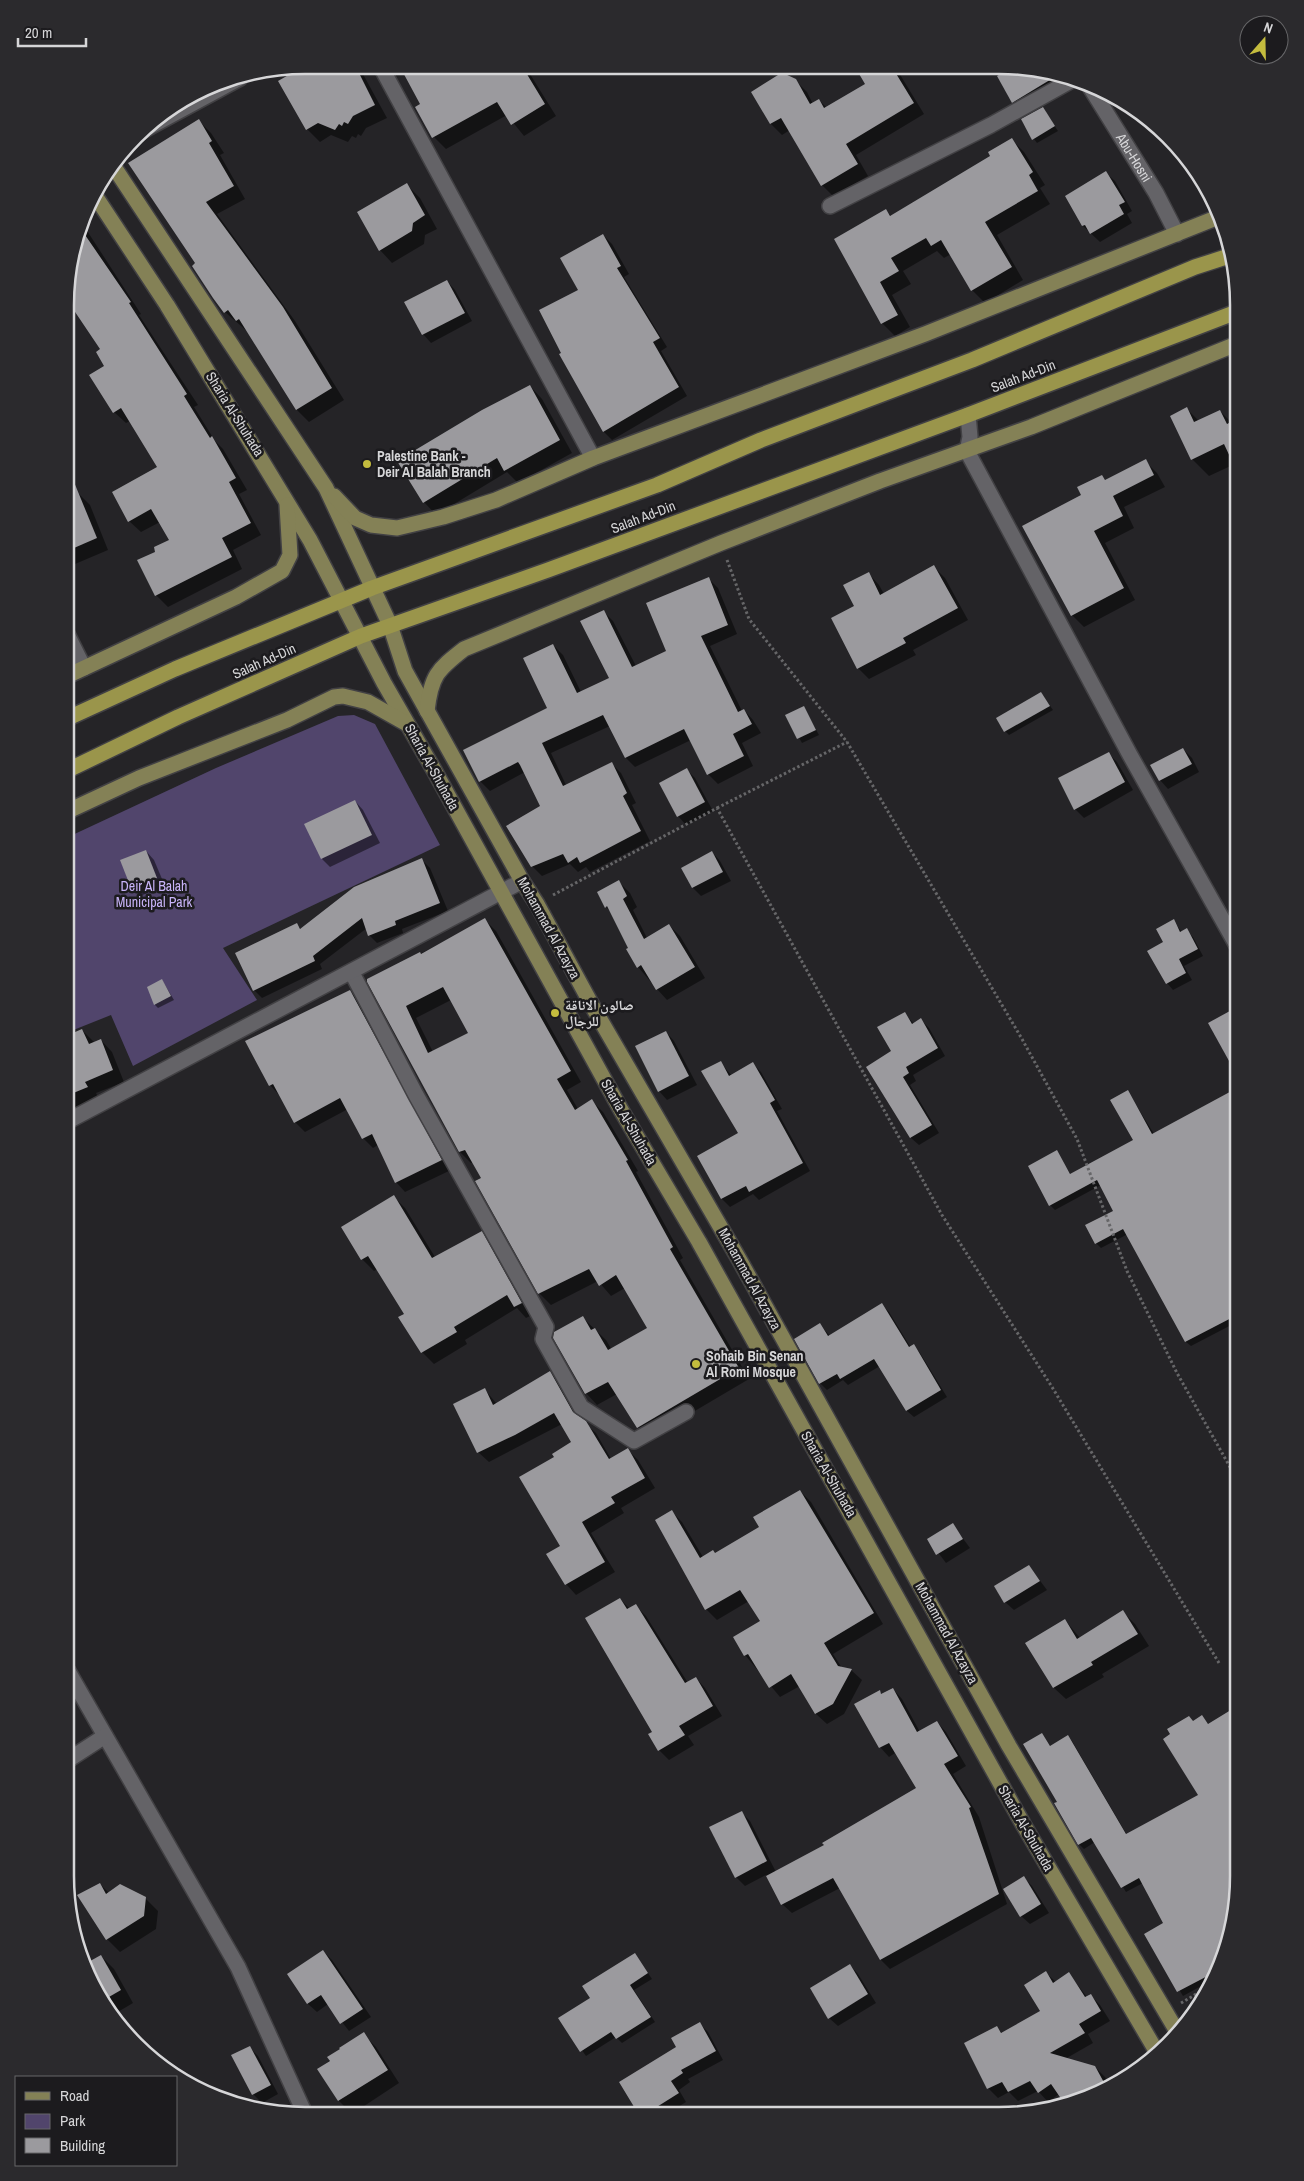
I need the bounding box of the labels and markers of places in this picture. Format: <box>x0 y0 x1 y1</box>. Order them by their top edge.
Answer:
place label: Palestine Bank - Deir Al Balah Branch <box>377 447 491 481</box>
marker: Palestine Bank - Deir Al Balah Branch <box>361 458 373 470</box>
place label: صالون الاناقة للرجال <box>565 996 634 1030</box>
marker: صالون الاناقة للرجال <box>549 1007 561 1019</box>
place label: Sohaib Bin Senan Al Romi Mosque <box>706 1347 804 1381</box>
marker: Sohaib Bin Senan Al Romi Mosque <box>690 1358 702 1370</box>

